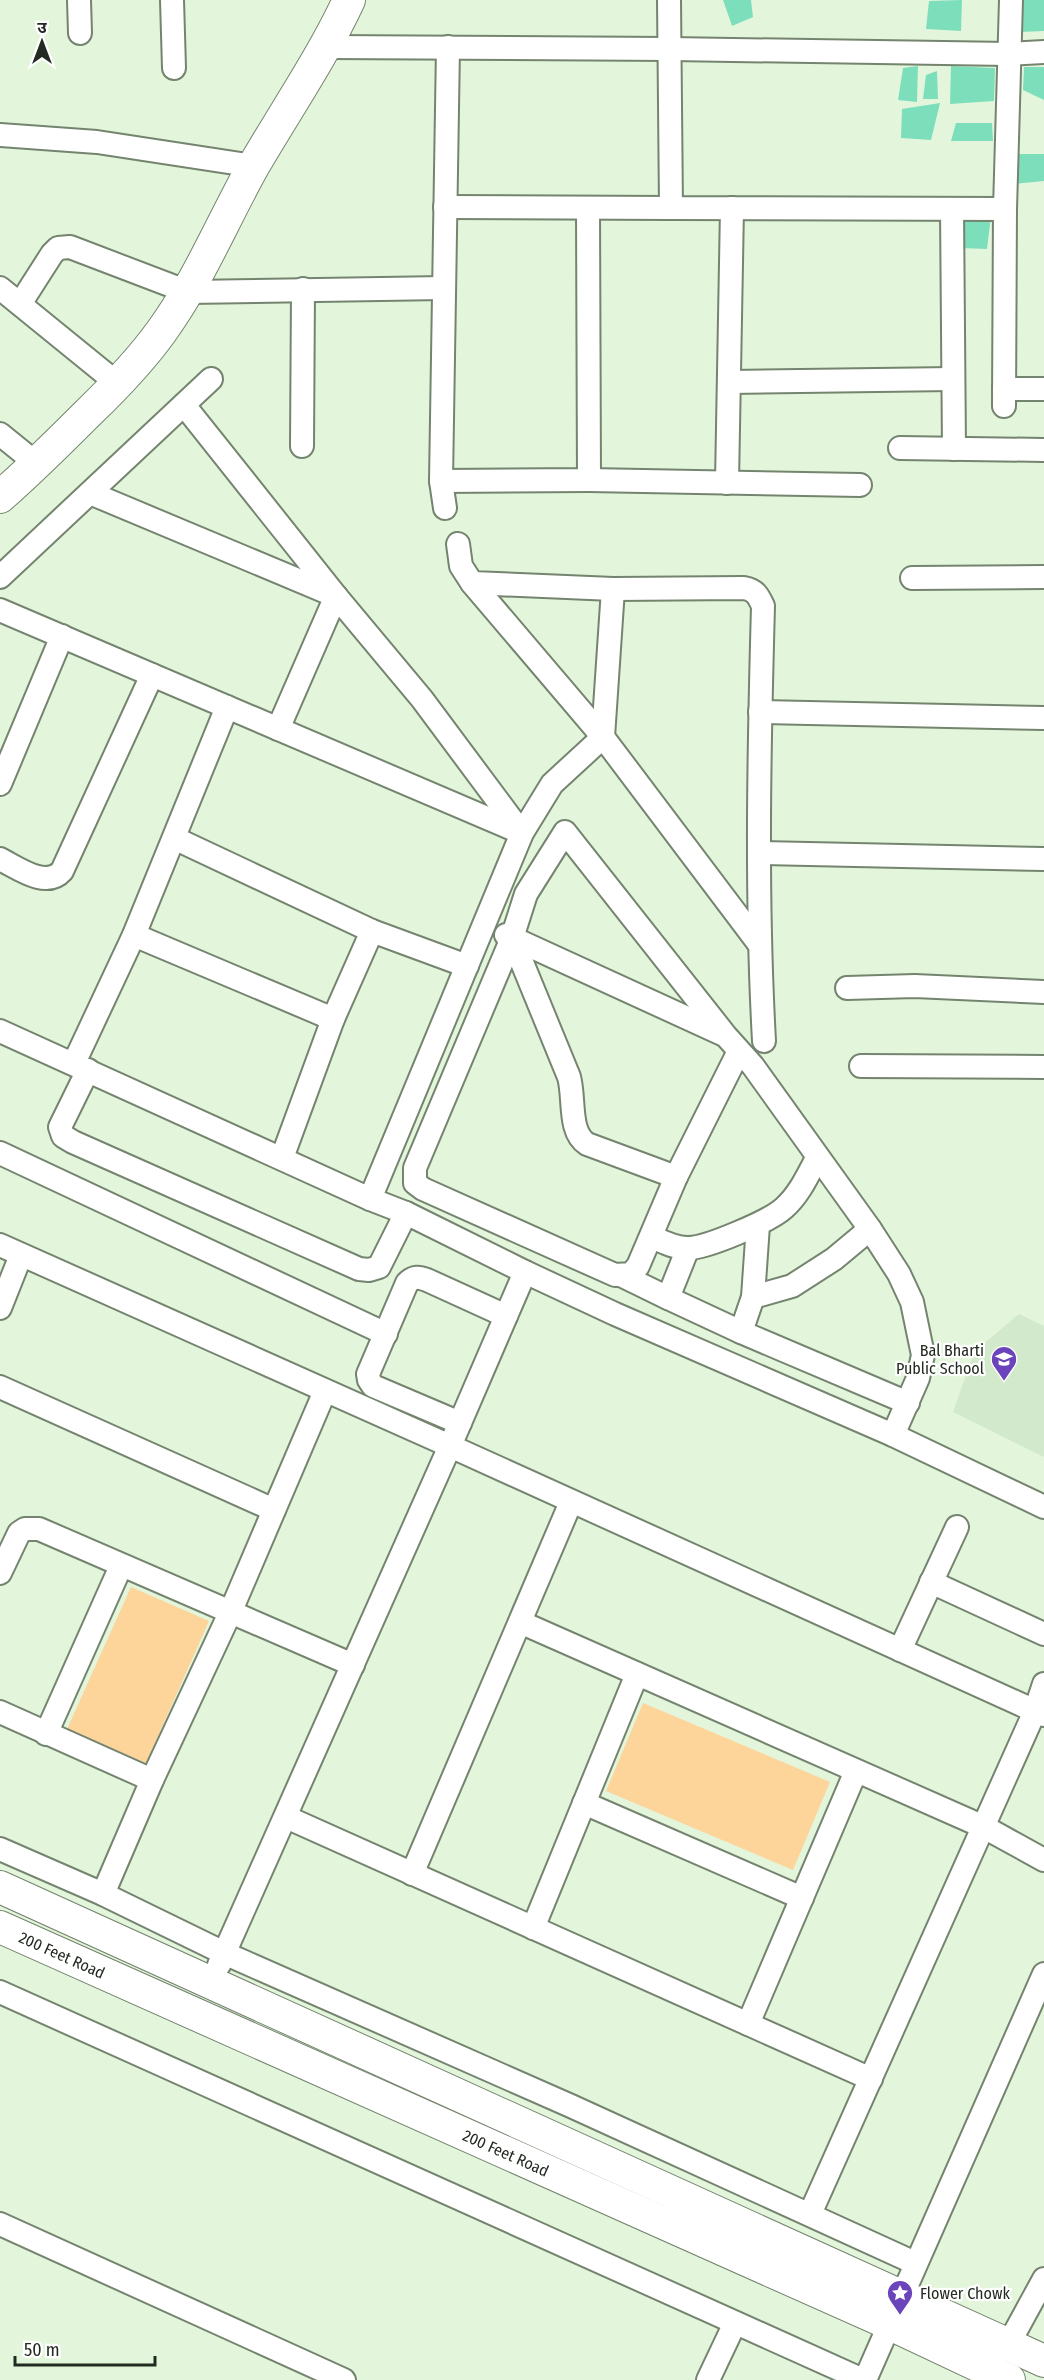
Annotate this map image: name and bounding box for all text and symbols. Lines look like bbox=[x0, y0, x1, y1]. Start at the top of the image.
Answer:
north arrow bbox=[12, 12, 72, 72]
text: उ bbox=[37, 18, 47, 37]
place label: Bal Bharti Public School bbox=[896, 1341, 984, 1378]
school or university icon: Bal Bharti Public School bbox=[989, 1344, 1019, 1382]
street label: 200 Feet Road bbox=[16, 1927, 108, 1982]
street label: 200 Feet Road bbox=[460, 2125, 552, 2180]
place icon: Flower Chowk bbox=[885, 2278, 915, 2316]
place label: Flower Chowk bbox=[920, 2284, 1010, 2303]
scale bar bbox=[15, 2329, 154, 2367]
text: 50 m bbox=[24, 2339, 60, 2361]

